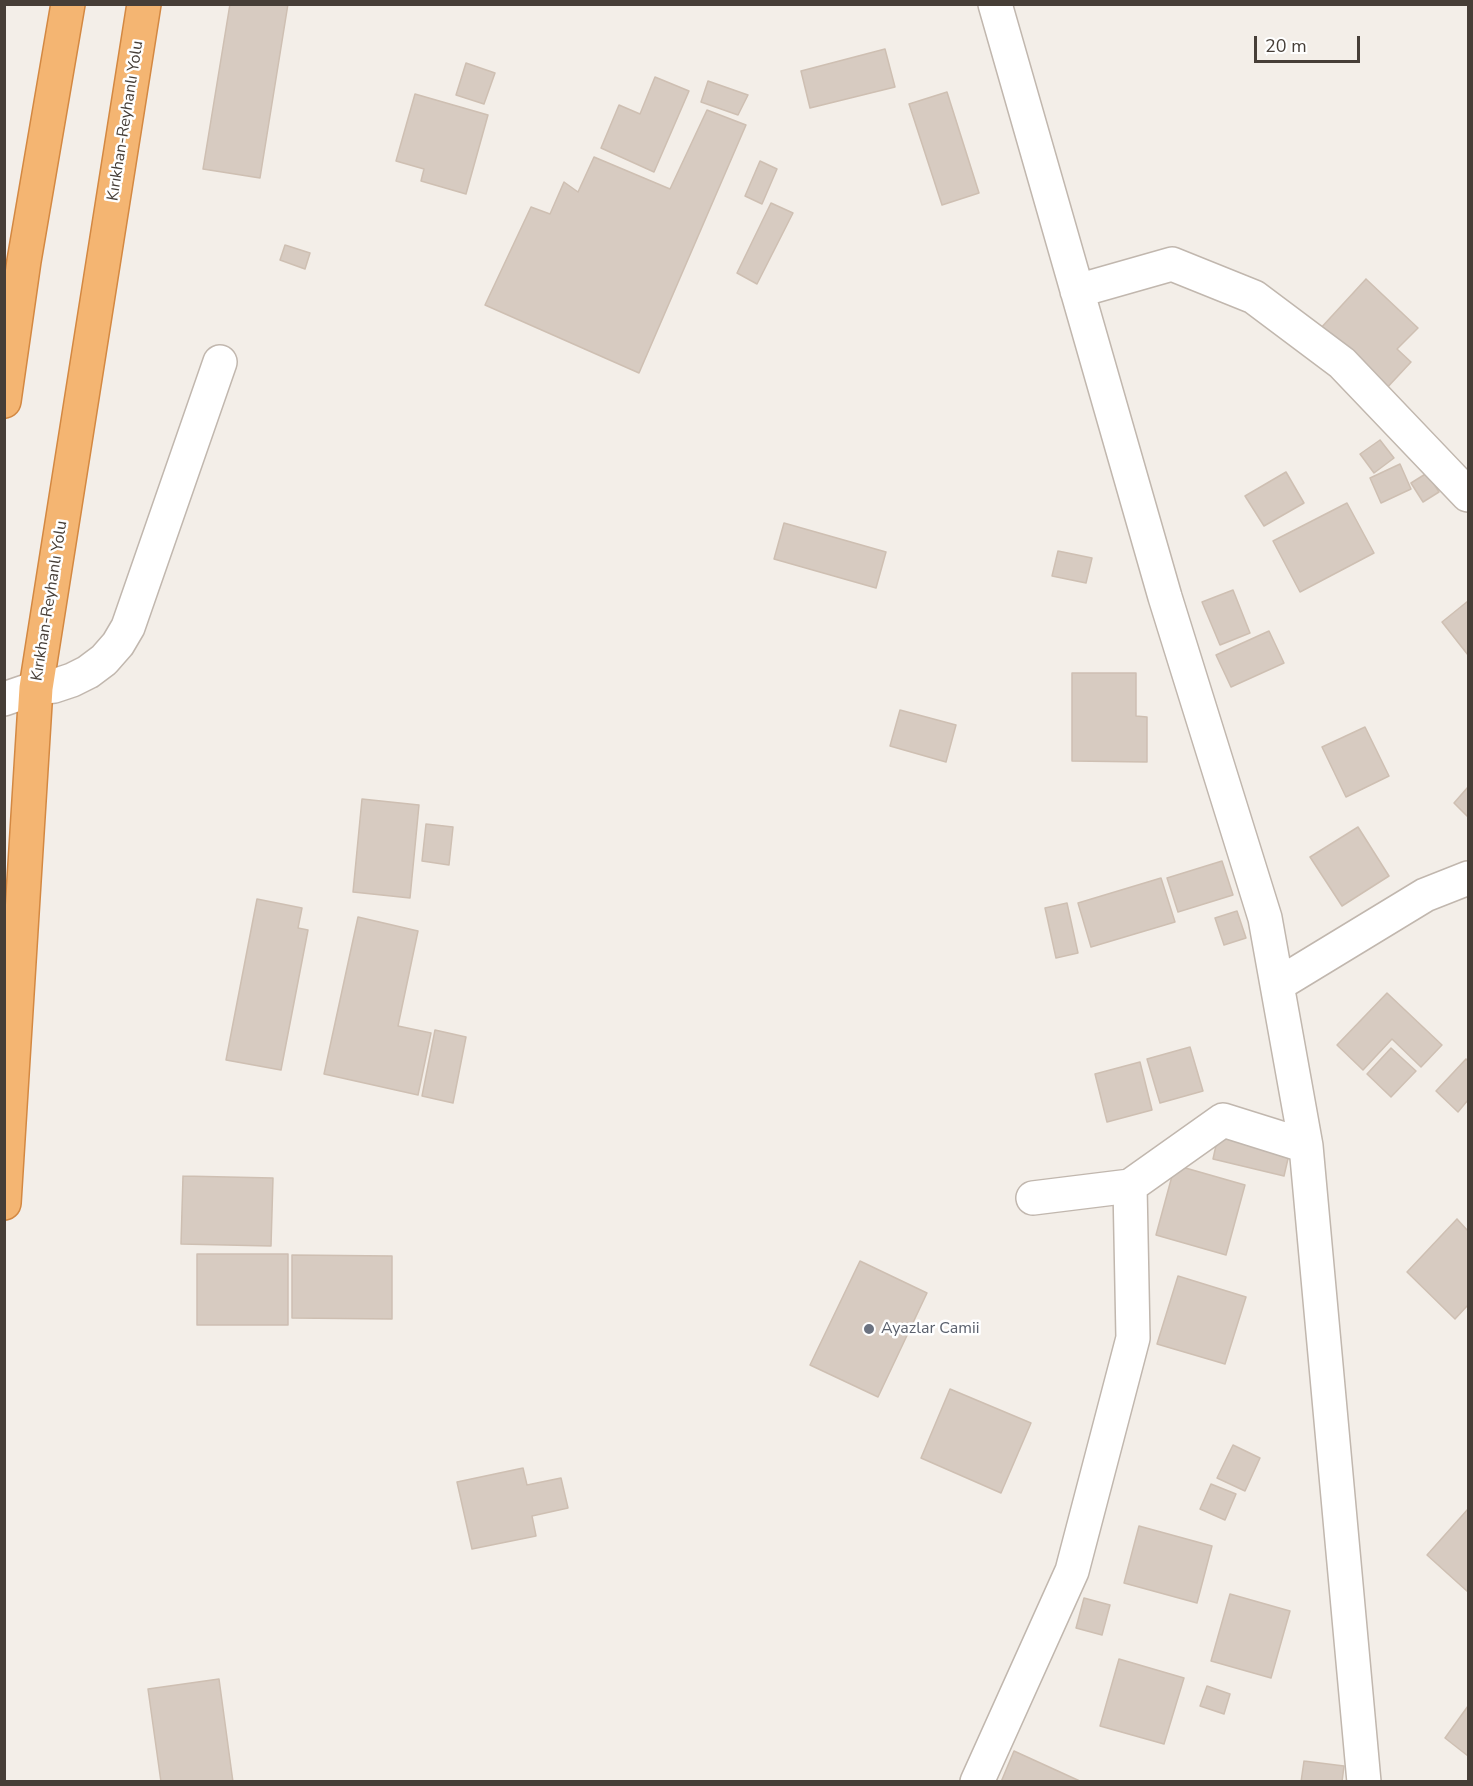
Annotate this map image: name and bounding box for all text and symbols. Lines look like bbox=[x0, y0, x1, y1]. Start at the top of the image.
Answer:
scale bar bbox=[1257, 24, 1364, 62]
text: 20 m bbox=[1265, 34, 1307, 58]
street label: Kırıkhan-Reyhanlı Yolu bbox=[104, 40, 148, 202]
street label: Kırıkhan-Reyhanlı Yolu bbox=[28, 520, 72, 682]
place label: Ayazlar Camii bbox=[881, 1319, 979, 1339]
marker: Ayazlar Camii bbox=[862, 1322, 876, 1336]

